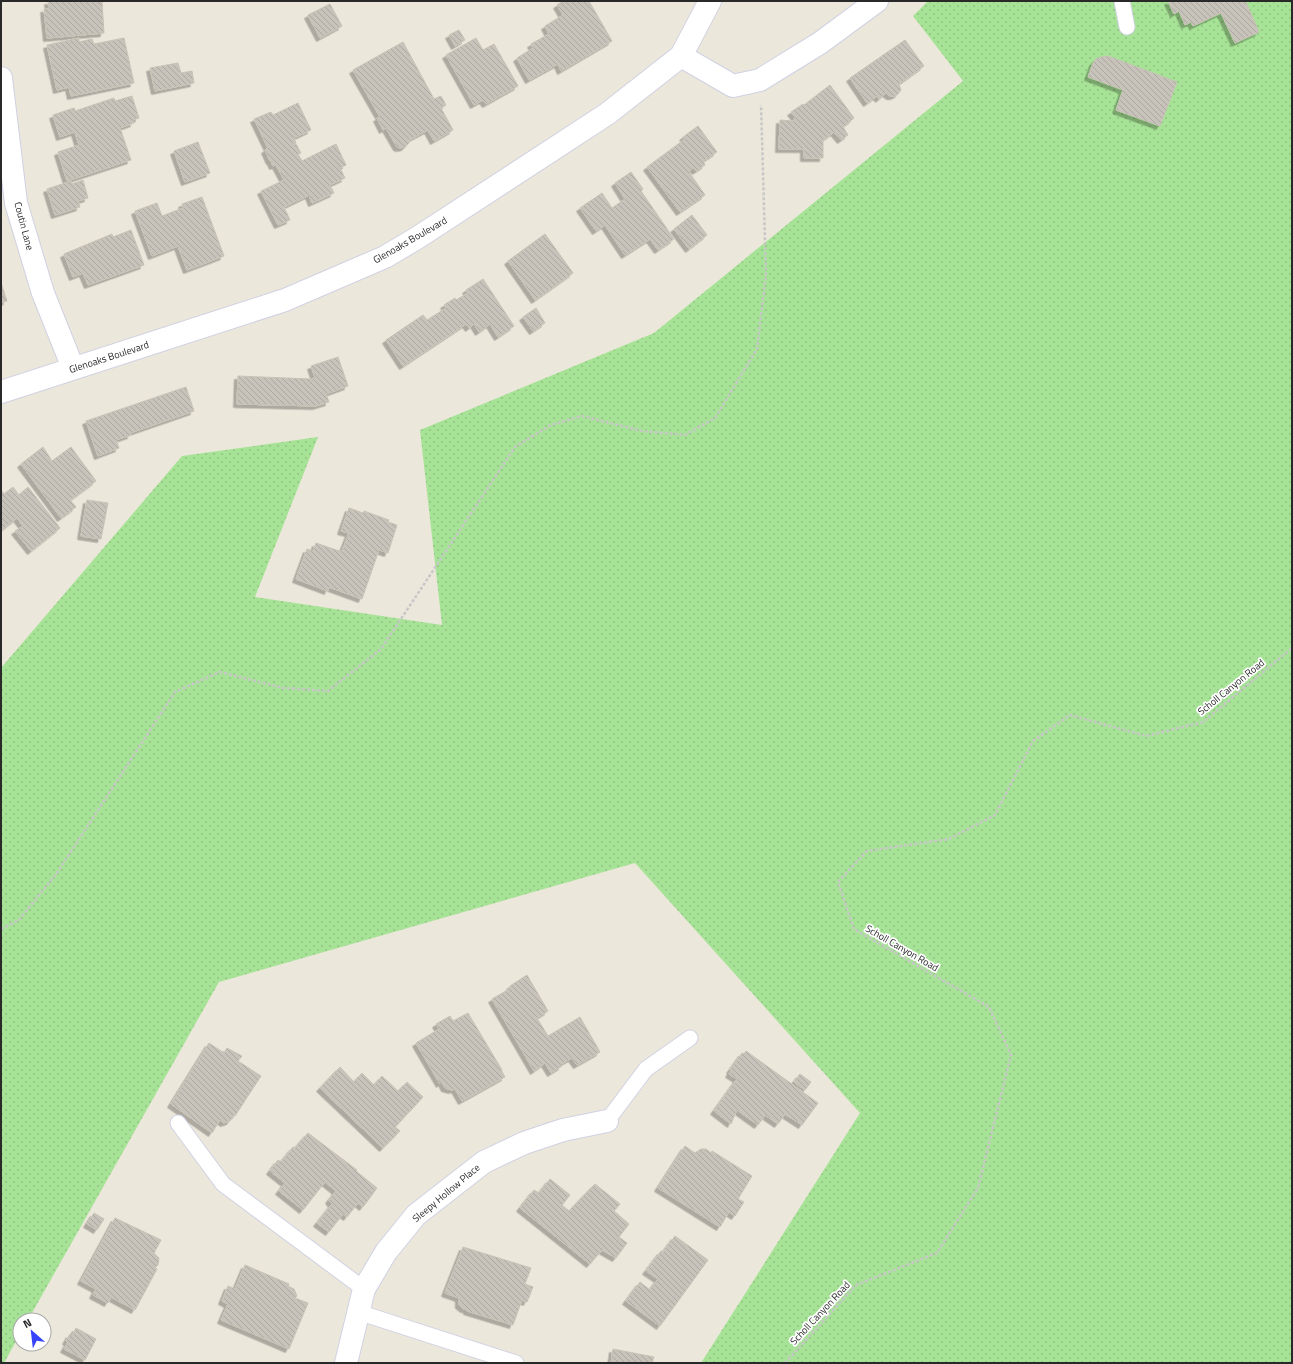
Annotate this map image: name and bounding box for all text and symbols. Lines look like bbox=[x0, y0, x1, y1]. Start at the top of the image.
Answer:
street label: Coutin Lane bbox=[10, 200, 38, 252]
street label: Glenoaks Boulevard bbox=[370, 213, 450, 267]
street label: Glenoaks Boulevard bbox=[67, 337, 151, 377]
street label: Scholl Canyon Road bbox=[1194, 655, 1268, 719]
street label: Scholl Canyon Road bbox=[863, 921, 941, 975]
street label: Sleepy Hollow Place bbox=[409, 1160, 483, 1226]
street label: Scholl Canyon Road bbox=[786, 1278, 854, 1348]
north arrow bbox=[12, 1312, 52, 1352]
text: N bbox=[20, 1314, 34, 1332]

